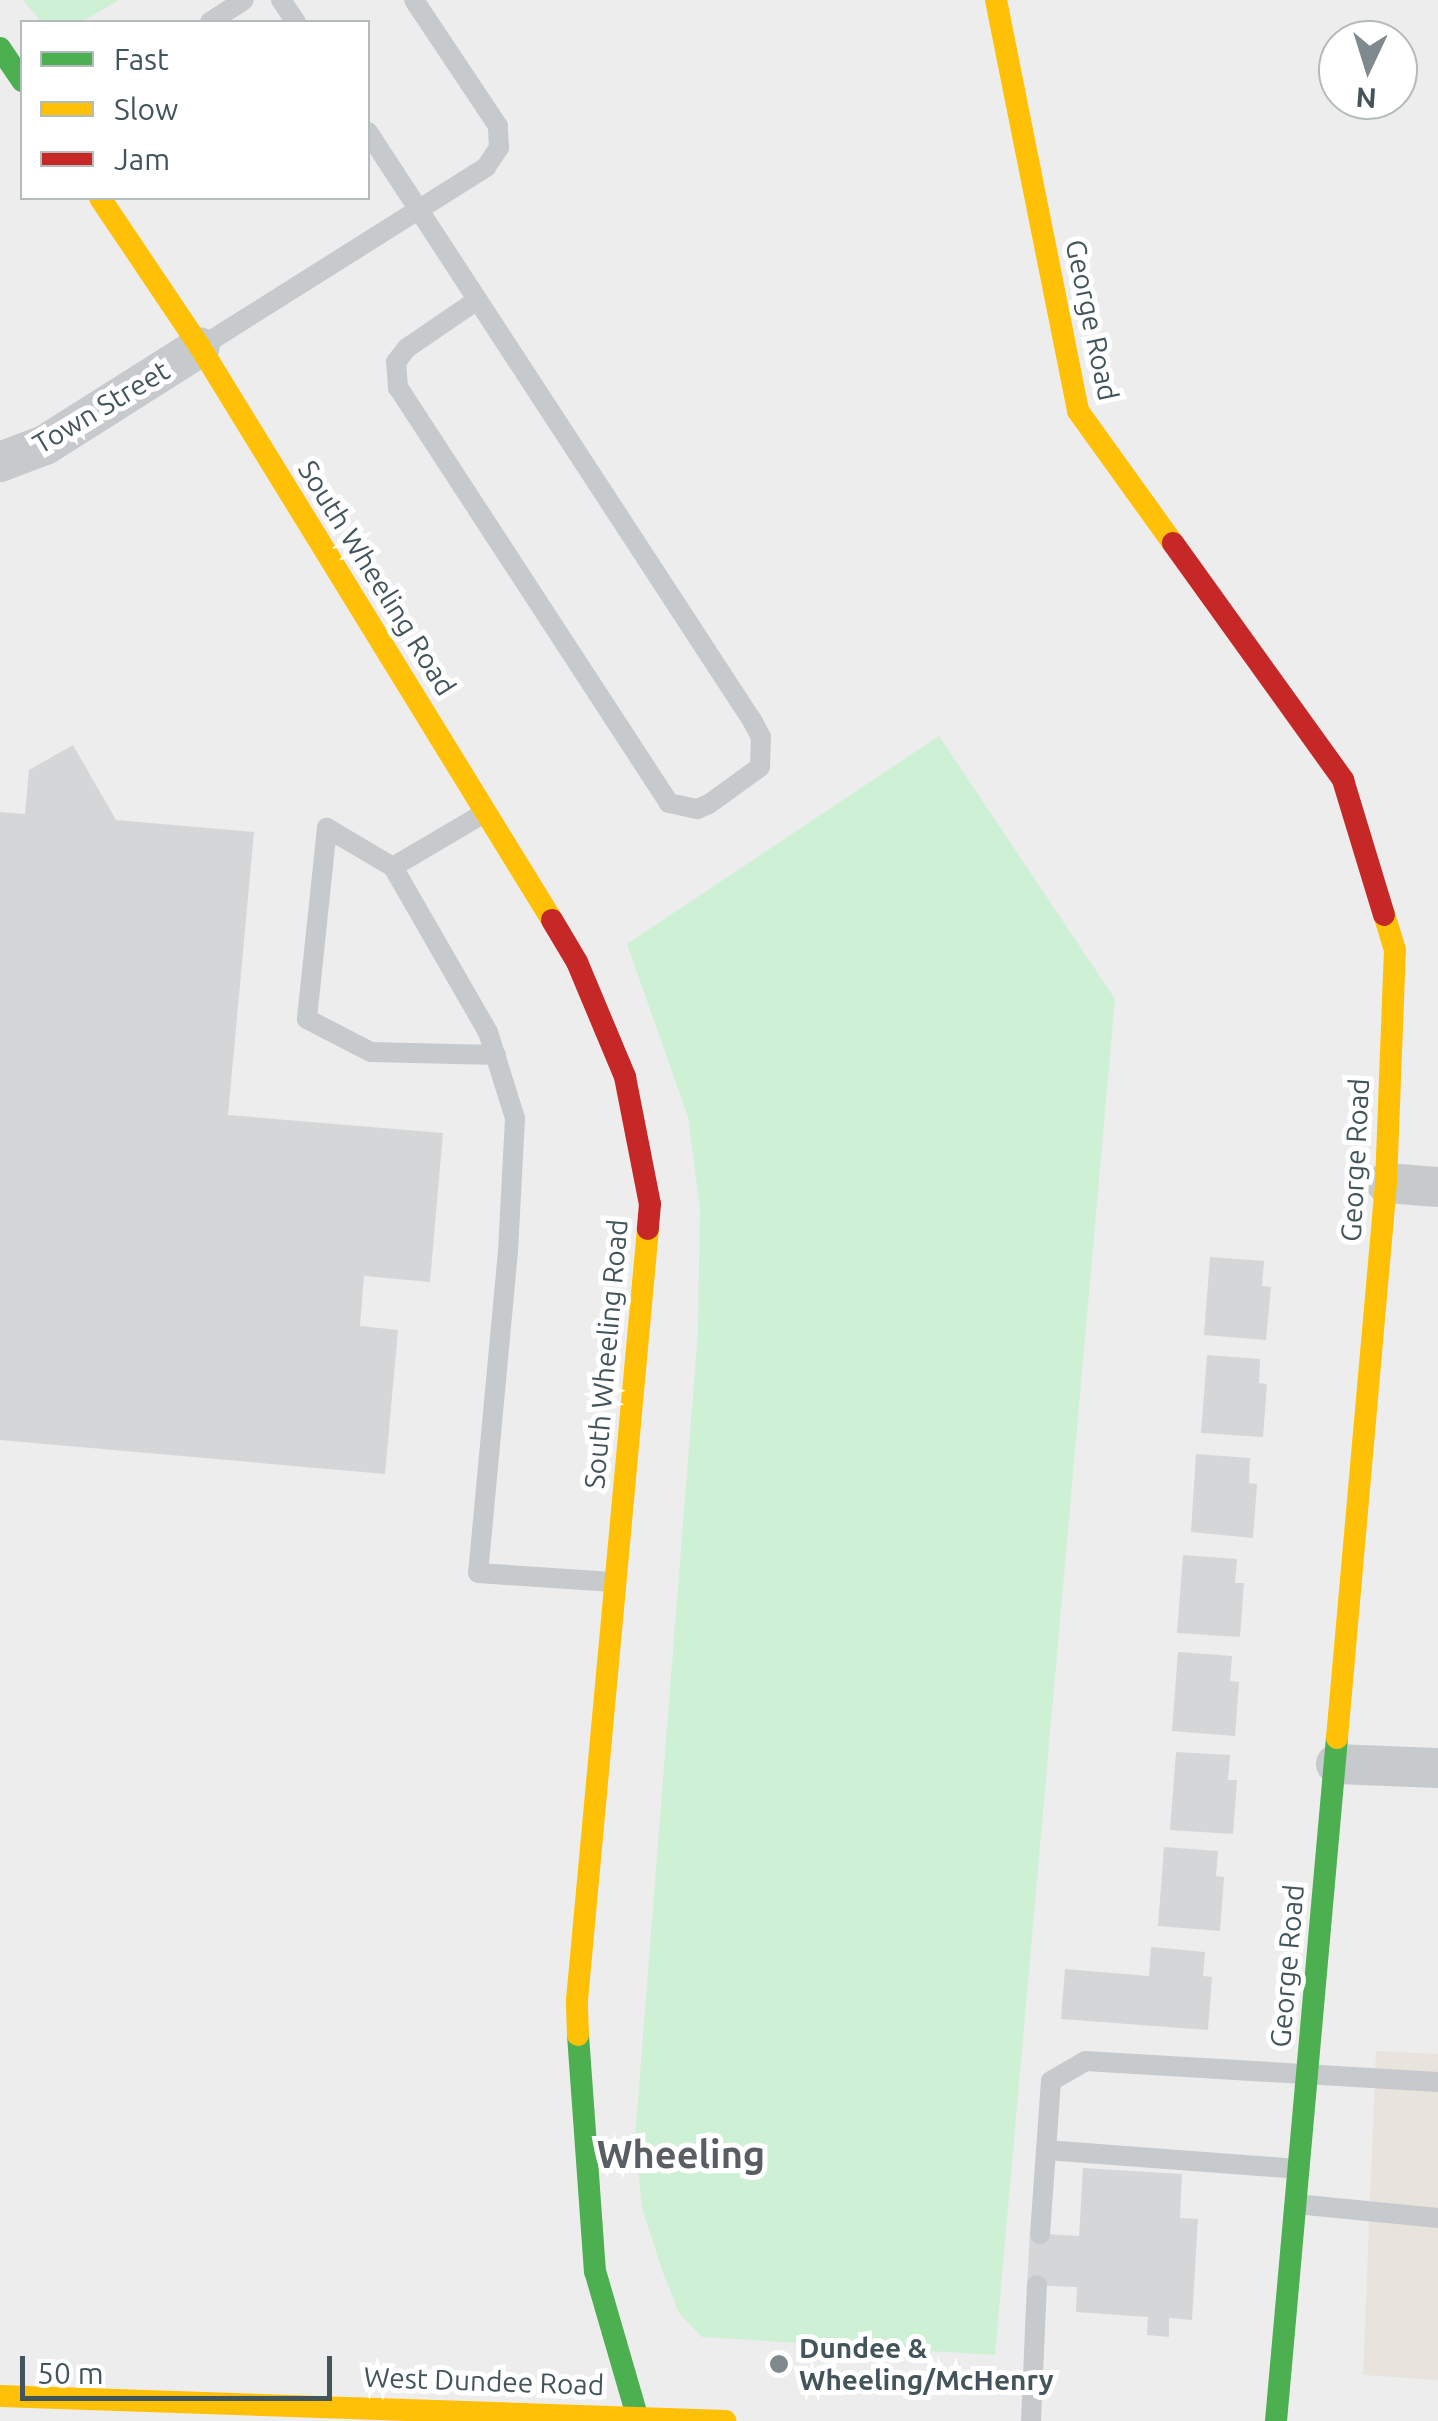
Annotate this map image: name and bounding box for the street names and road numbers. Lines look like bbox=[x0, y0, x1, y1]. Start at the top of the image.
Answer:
street label: George Road bbox=[1059, 237, 1125, 403]
street label: Town Street bbox=[27, 353, 175, 461]
street label: South Wheeling Road bbox=[291, 454, 463, 702]
street label: George Road bbox=[1334, 1077, 1376, 1243]
street label: South Wheeling Road bbox=[577, 1218, 635, 1490]
street label: George Road bbox=[1263, 1883, 1311, 2049]
street label: West Dundee Road bbox=[363, 2360, 605, 2402]

